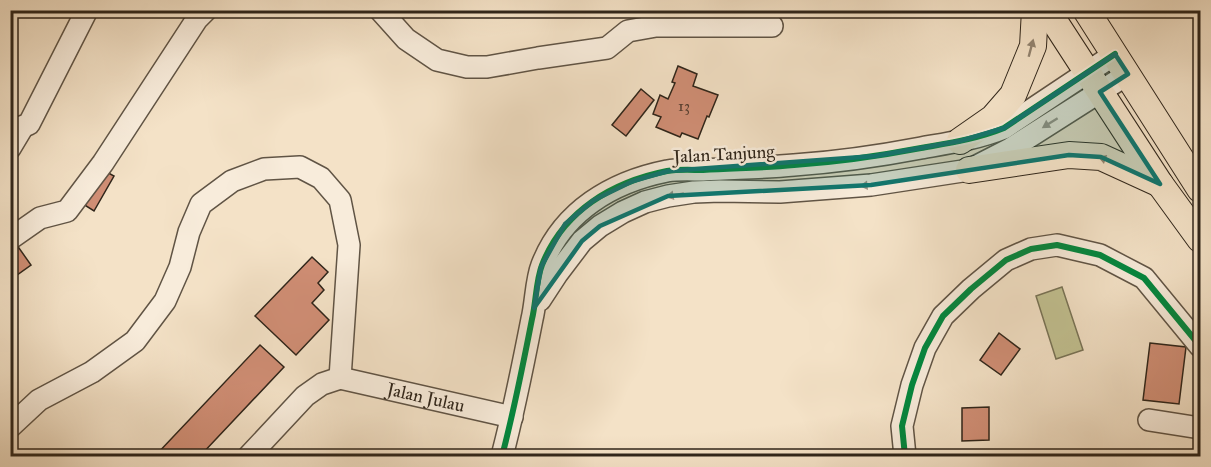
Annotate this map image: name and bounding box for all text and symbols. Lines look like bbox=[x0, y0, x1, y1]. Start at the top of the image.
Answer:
one-way arrow bbox=[1026, 39, 1036, 57]
house number: 13 bbox=[678, 97, 690, 115]
one-way arrow bbox=[1042, 117, 1058, 128]
street label: Jalan Tanjung bbox=[671, 140, 776, 169]
one-way arrow bbox=[1098, 155, 1116, 164]
one-way arrow bbox=[860, 180, 879, 190]
one-way arrow bbox=[665, 191, 684, 200]
street label: Jalan Julau bbox=[383, 378, 467, 417]

